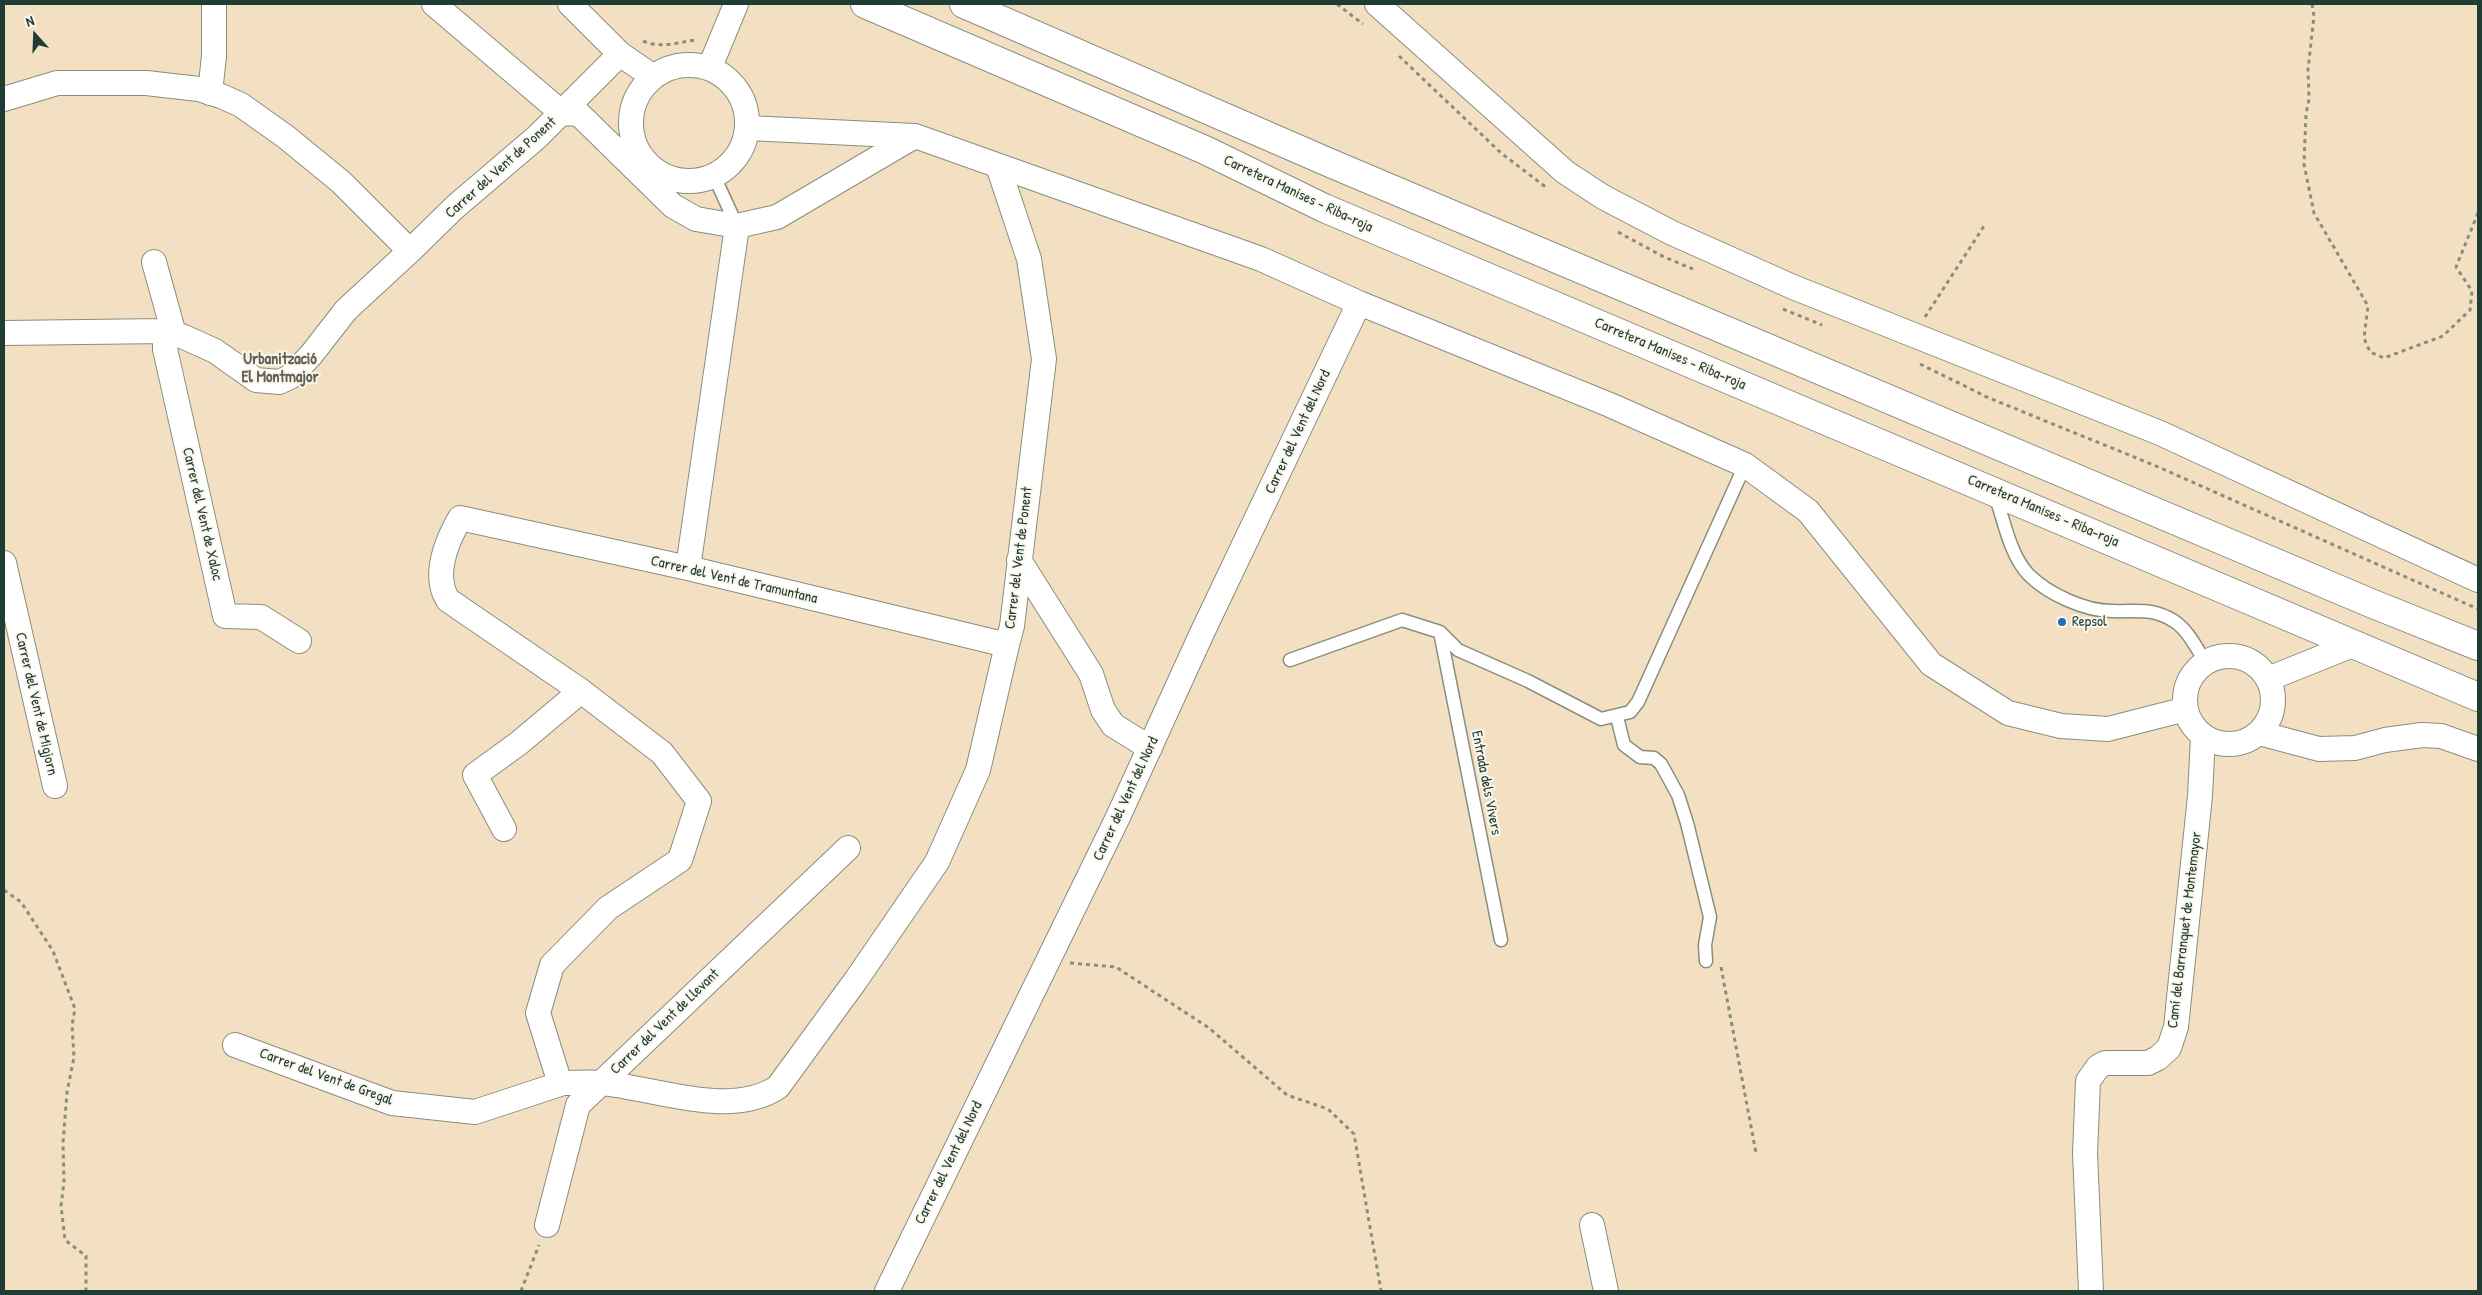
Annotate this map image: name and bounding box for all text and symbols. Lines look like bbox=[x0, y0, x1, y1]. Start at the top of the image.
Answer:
north arrow bbox=[10, 10, 60, 60]
text: N bbox=[23, 10, 36, 31]
street label: Carrer del Vent de Ponent bbox=[442, 113, 560, 223]
street label: Carretera Manises - Riba-roja bbox=[1220, 151, 1376, 237]
street label: Carretera Manises - Riba-roja bbox=[1592, 314, 1748, 394]
district label: Urbanització El Montmajor bbox=[241, 350, 319, 388]
street label: Carrer del Vent del Nord bbox=[1261, 367, 1335, 497]
street label: Carrer del Vent de Xaloc bbox=[178, 446, 226, 582]
street label: Carretera Manises - Riba-roja bbox=[1965, 471, 2121, 551]
street label: Carrer del Vent de Ponent bbox=[1001, 486, 1037, 630]
street label: Carrer del Vent de Tramuntana bbox=[649, 552, 819, 608]
place label: Repsol bbox=[2072, 613, 2107, 631]
marker: Repsol bbox=[2056, 616, 2068, 628]
street label: Carrer del Vent de Migjorn bbox=[11, 631, 61, 777]
street label: Entrada dels Vivers bbox=[1467, 729, 1505, 837]
street label: Carrer del Vent del Nord bbox=[1089, 734, 1163, 864]
street label: Camí del Barranquet de Montemayor bbox=[2164, 831, 2206, 1029]
street label: Carrer del Vent de Llevant bbox=[607, 965, 723, 1079]
street label: Carrer del Vent de Gregal bbox=[257, 1044, 395, 1110]
street label: Carrer del Vent del Nord bbox=[911, 1098, 987, 1228]

